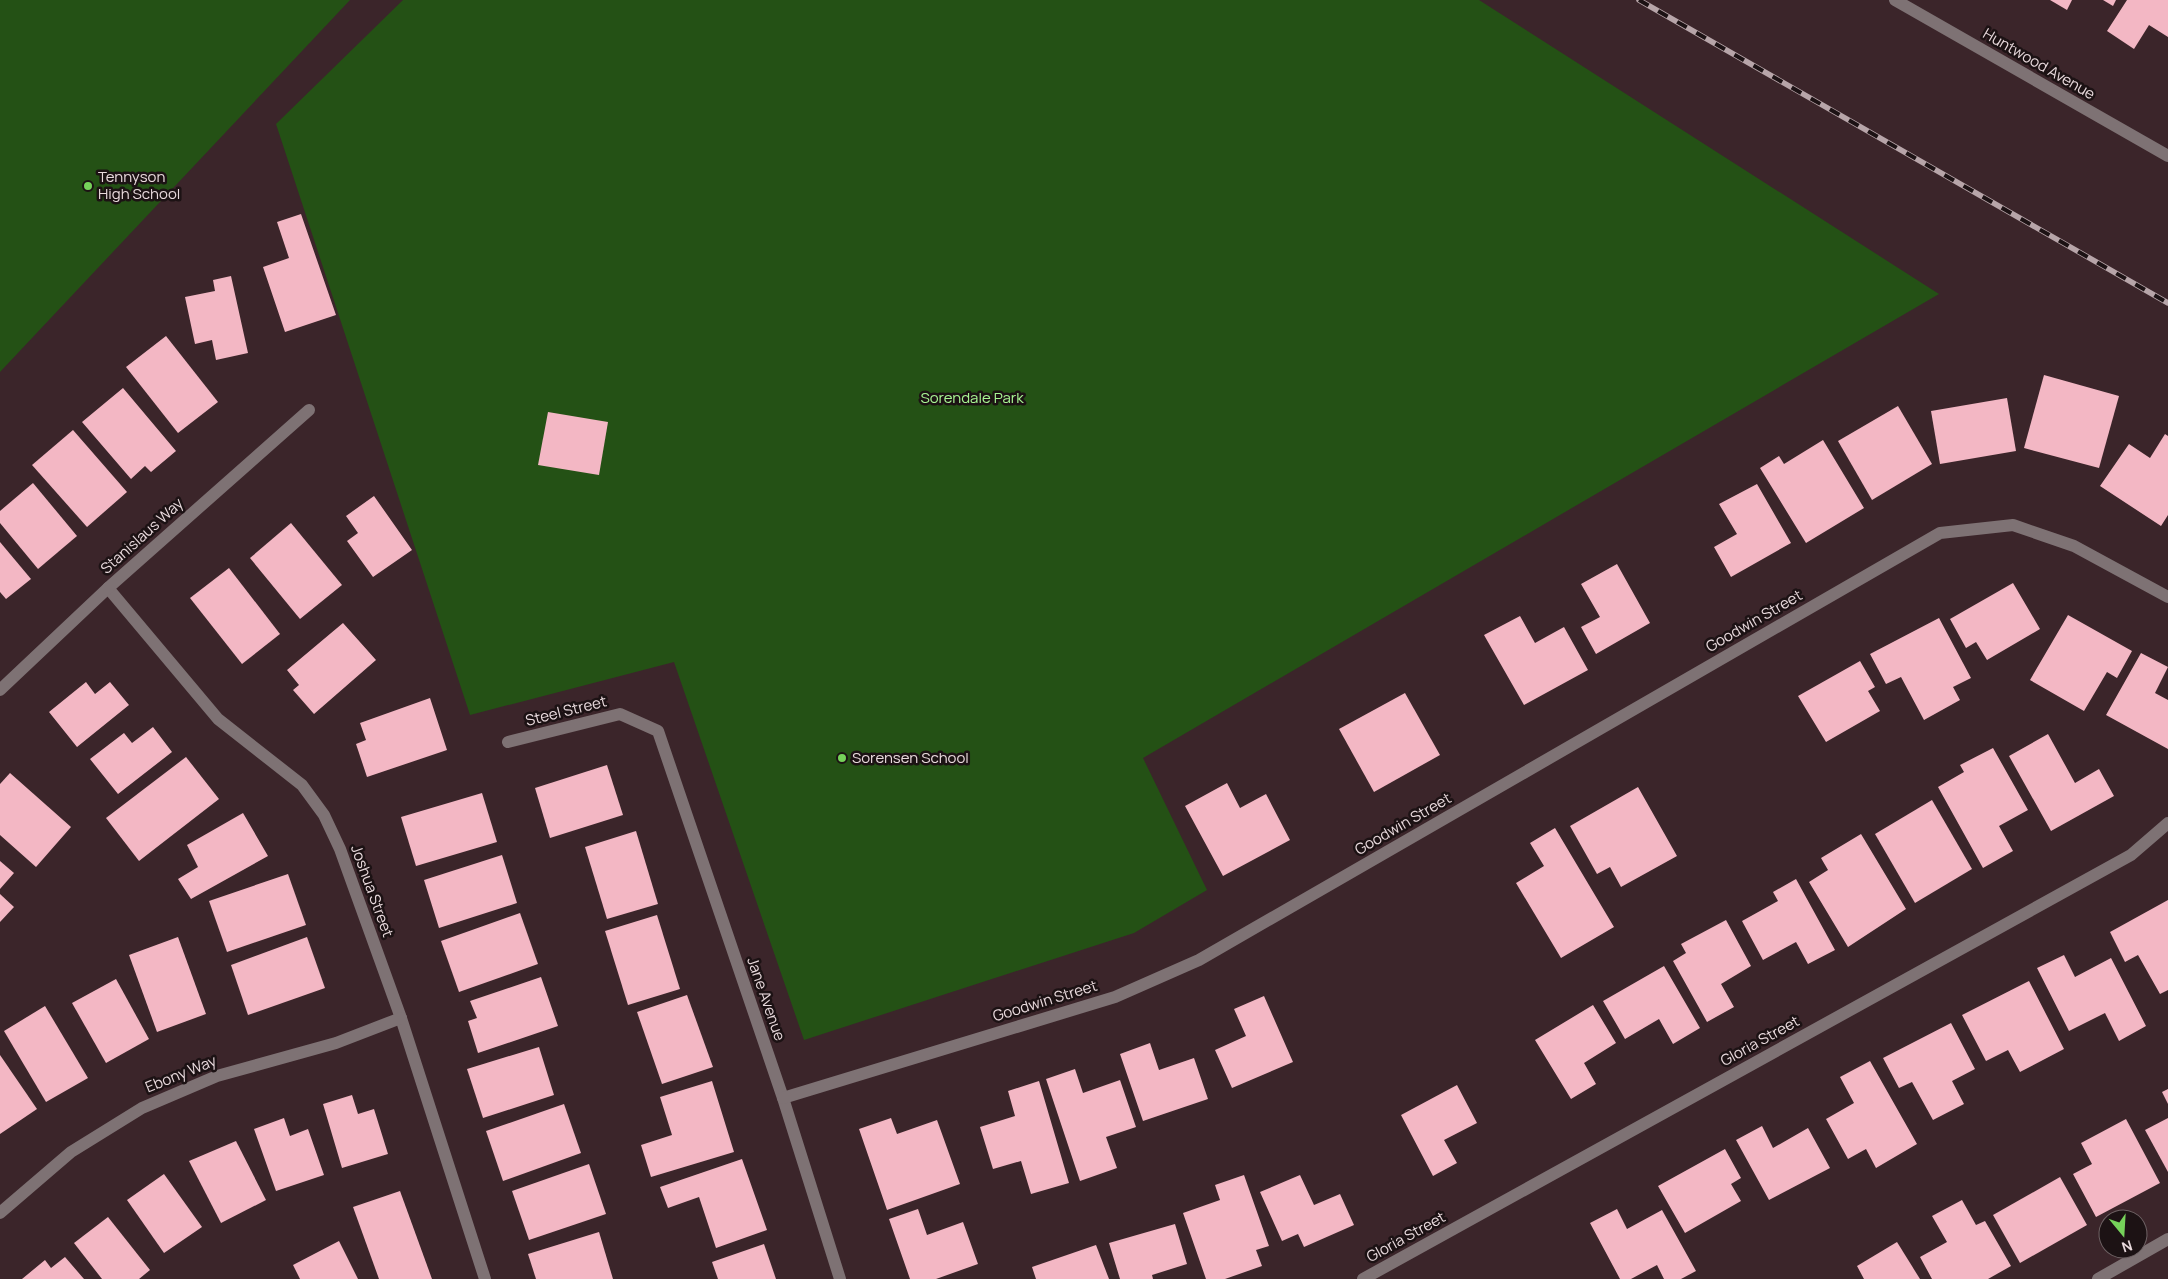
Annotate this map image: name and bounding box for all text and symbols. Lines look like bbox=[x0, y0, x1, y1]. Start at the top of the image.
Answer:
street label: Huntwood Avenue bbox=[1979, 23, 2099, 104]
place label: Tennyson High School bbox=[98, 166, 180, 204]
marker: Tennyson High School bbox=[82, 180, 94, 192]
park label: Sorendale Park bbox=[920, 387, 1024, 408]
street label: Stanislaus Way bbox=[96, 493, 188, 578]
street label: Goodwin Street bbox=[1702, 584, 1806, 657]
street label: Steel Street bbox=[523, 690, 609, 731]
place label: Sorensen School bbox=[852, 747, 969, 768]
marker: Sorensen School bbox=[836, 752, 848, 764]
street label: Goodwin Street bbox=[1351, 787, 1455, 860]
street label: Joshua Street bbox=[346, 842, 399, 940]
street label: Jane Avenue bbox=[742, 954, 791, 1044]
street label: Goodwin Street bbox=[990, 975, 1100, 1026]
street label: Gloria Street bbox=[1717, 1010, 1803, 1071]
street label: Ebony Way bbox=[142, 1050, 220, 1097]
street label: Gloria Street bbox=[1363, 1206, 1449, 1267]
north arrow bbox=[2098, 1209, 2148, 1259]
text: N bbox=[2119, 1236, 2135, 1257]

